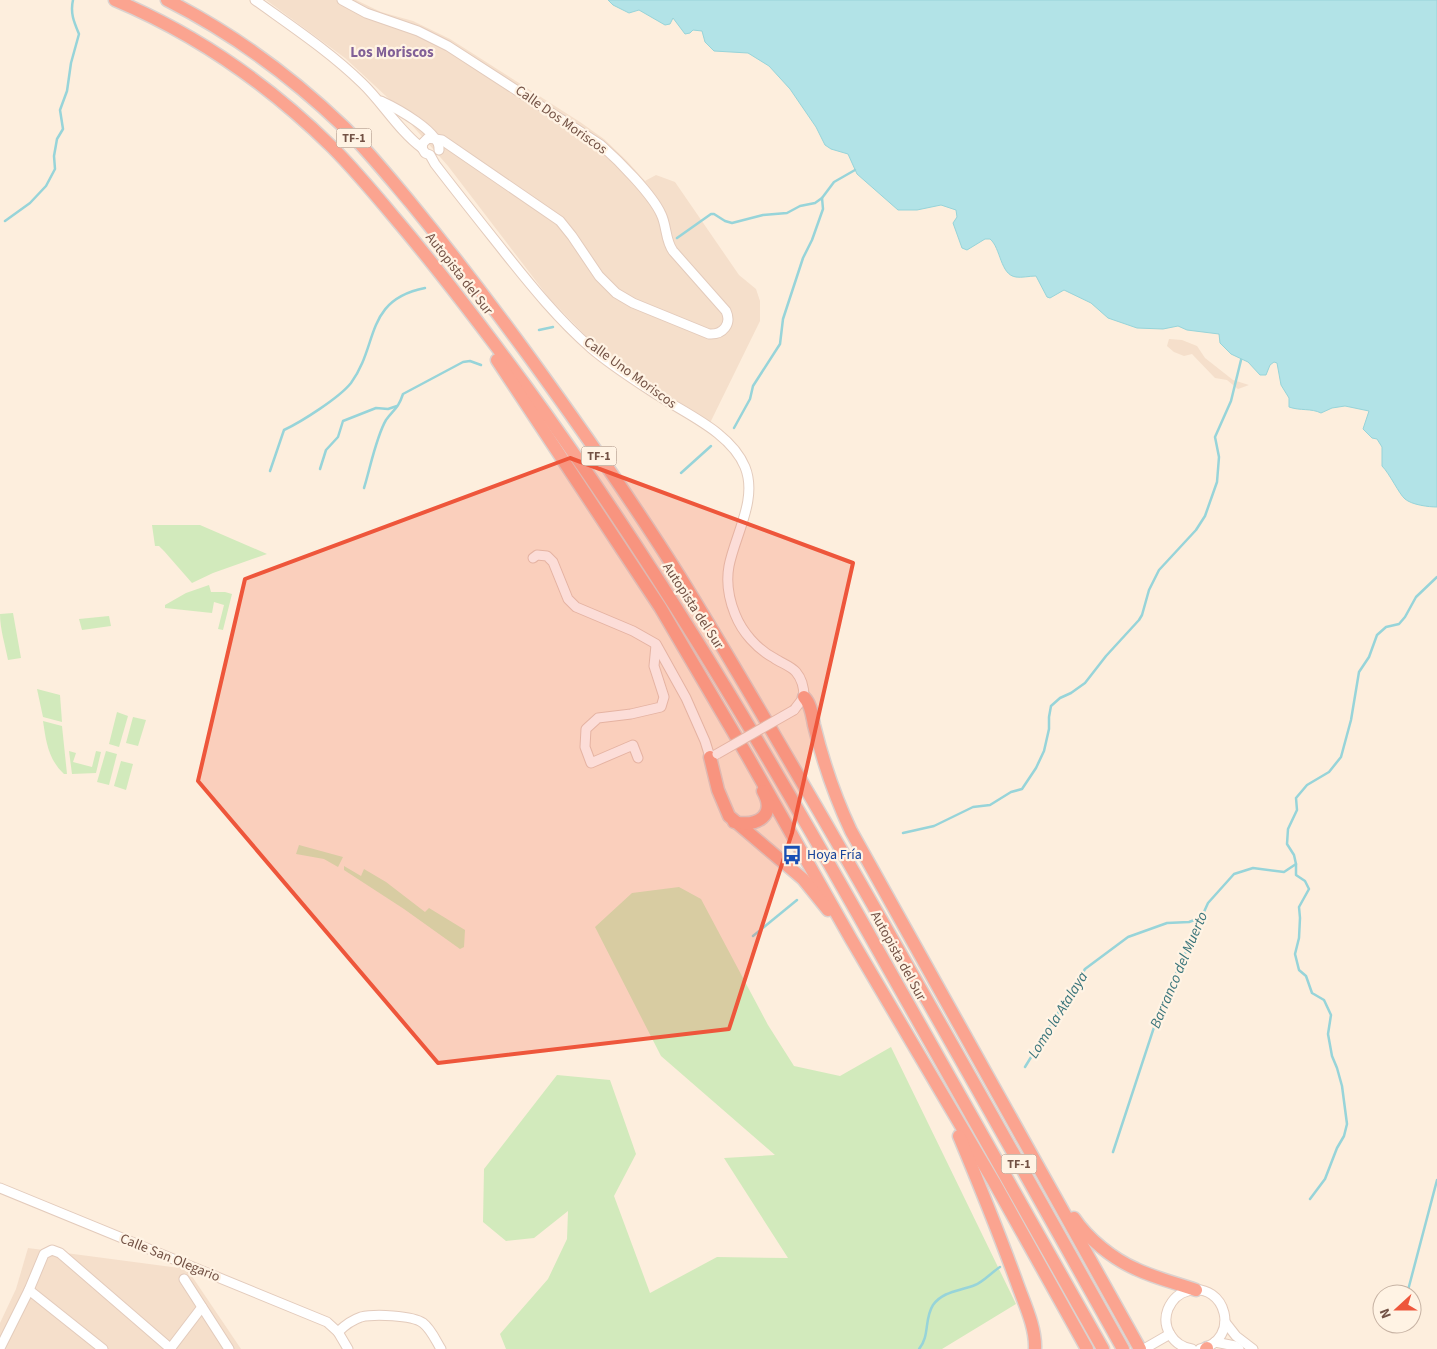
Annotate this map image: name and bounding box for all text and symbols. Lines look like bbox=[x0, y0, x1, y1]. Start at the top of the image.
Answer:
district label: Los Moriscos bbox=[350, 42, 434, 63]
street label: Calle Dos Moriscos bbox=[511, 81, 611, 159]
road number: TF-1 bbox=[336, 128, 372, 148]
street label: Autopista del Sur bbox=[421, 229, 498, 319]
street label: Calle Uno Moriscos bbox=[579, 332, 681, 414]
road number: TF-1 bbox=[582, 446, 616, 466]
street label: Autopista del Sur bbox=[658, 559, 729, 653]
bus stop icon: Hoya Fría bbox=[781, 844, 803, 866]
place label: Hoya Fría bbox=[807, 845, 862, 865]
street label: Autopista del Sur bbox=[865, 908, 931, 1004]
water label: Barranco del Muerto bbox=[1145, 908, 1213, 1032]
water label: Lomo la Atalaya bbox=[1023, 968, 1093, 1062]
road number: TF-1 bbox=[1002, 1154, 1036, 1174]
street label: Calle San Olegario bbox=[117, 1229, 223, 1287]
north arrow bbox=[1372, 1284, 1422, 1334]
text: N bbox=[1375, 1305, 1397, 1321]

